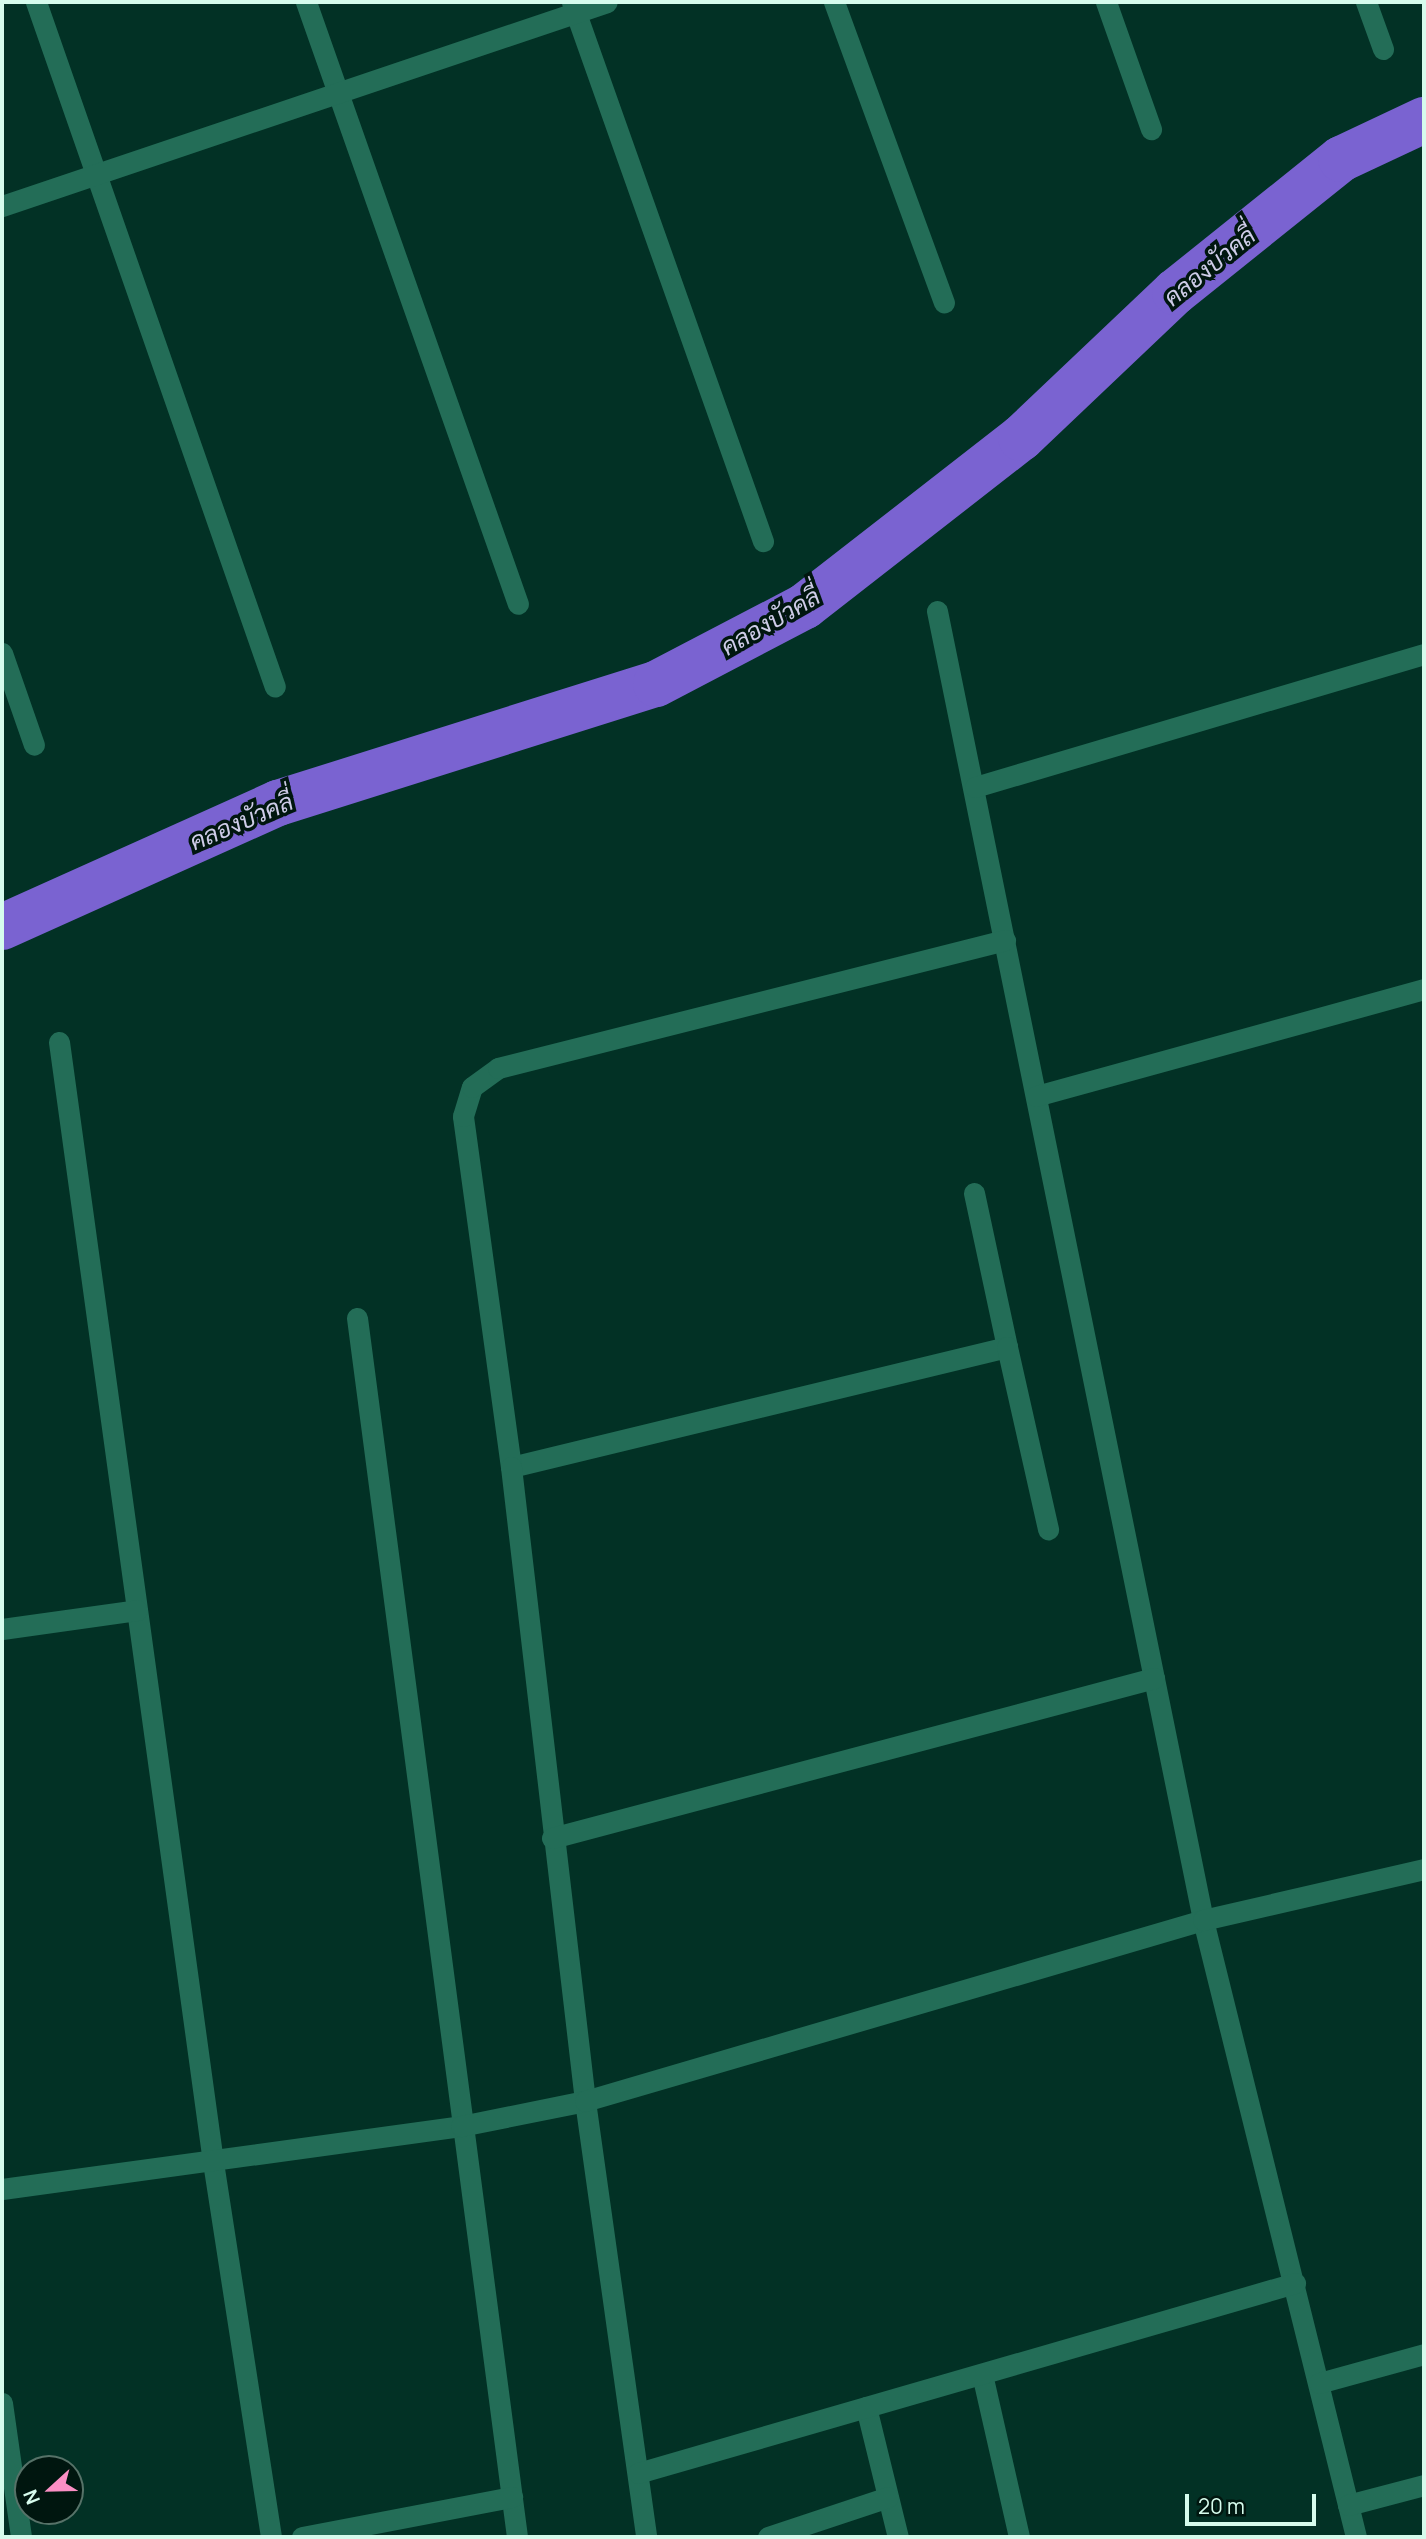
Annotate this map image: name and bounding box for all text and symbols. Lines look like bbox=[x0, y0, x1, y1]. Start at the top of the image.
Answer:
water label: คลองบัวคลี่ bbox=[1157, 220, 1261, 312]
water label: คลองบัวคลี่ bbox=[715, 581, 825, 661]
water label: คลองบัวคลี่ bbox=[185, 786, 297, 856]
north arrow bbox=[14, 2455, 84, 2525]
scale bar bbox=[1188, 2480, 1319, 2524]
text: N bbox=[17, 2486, 46, 2508]
text: 20 m bbox=[1198, 2492, 1245, 2520]

